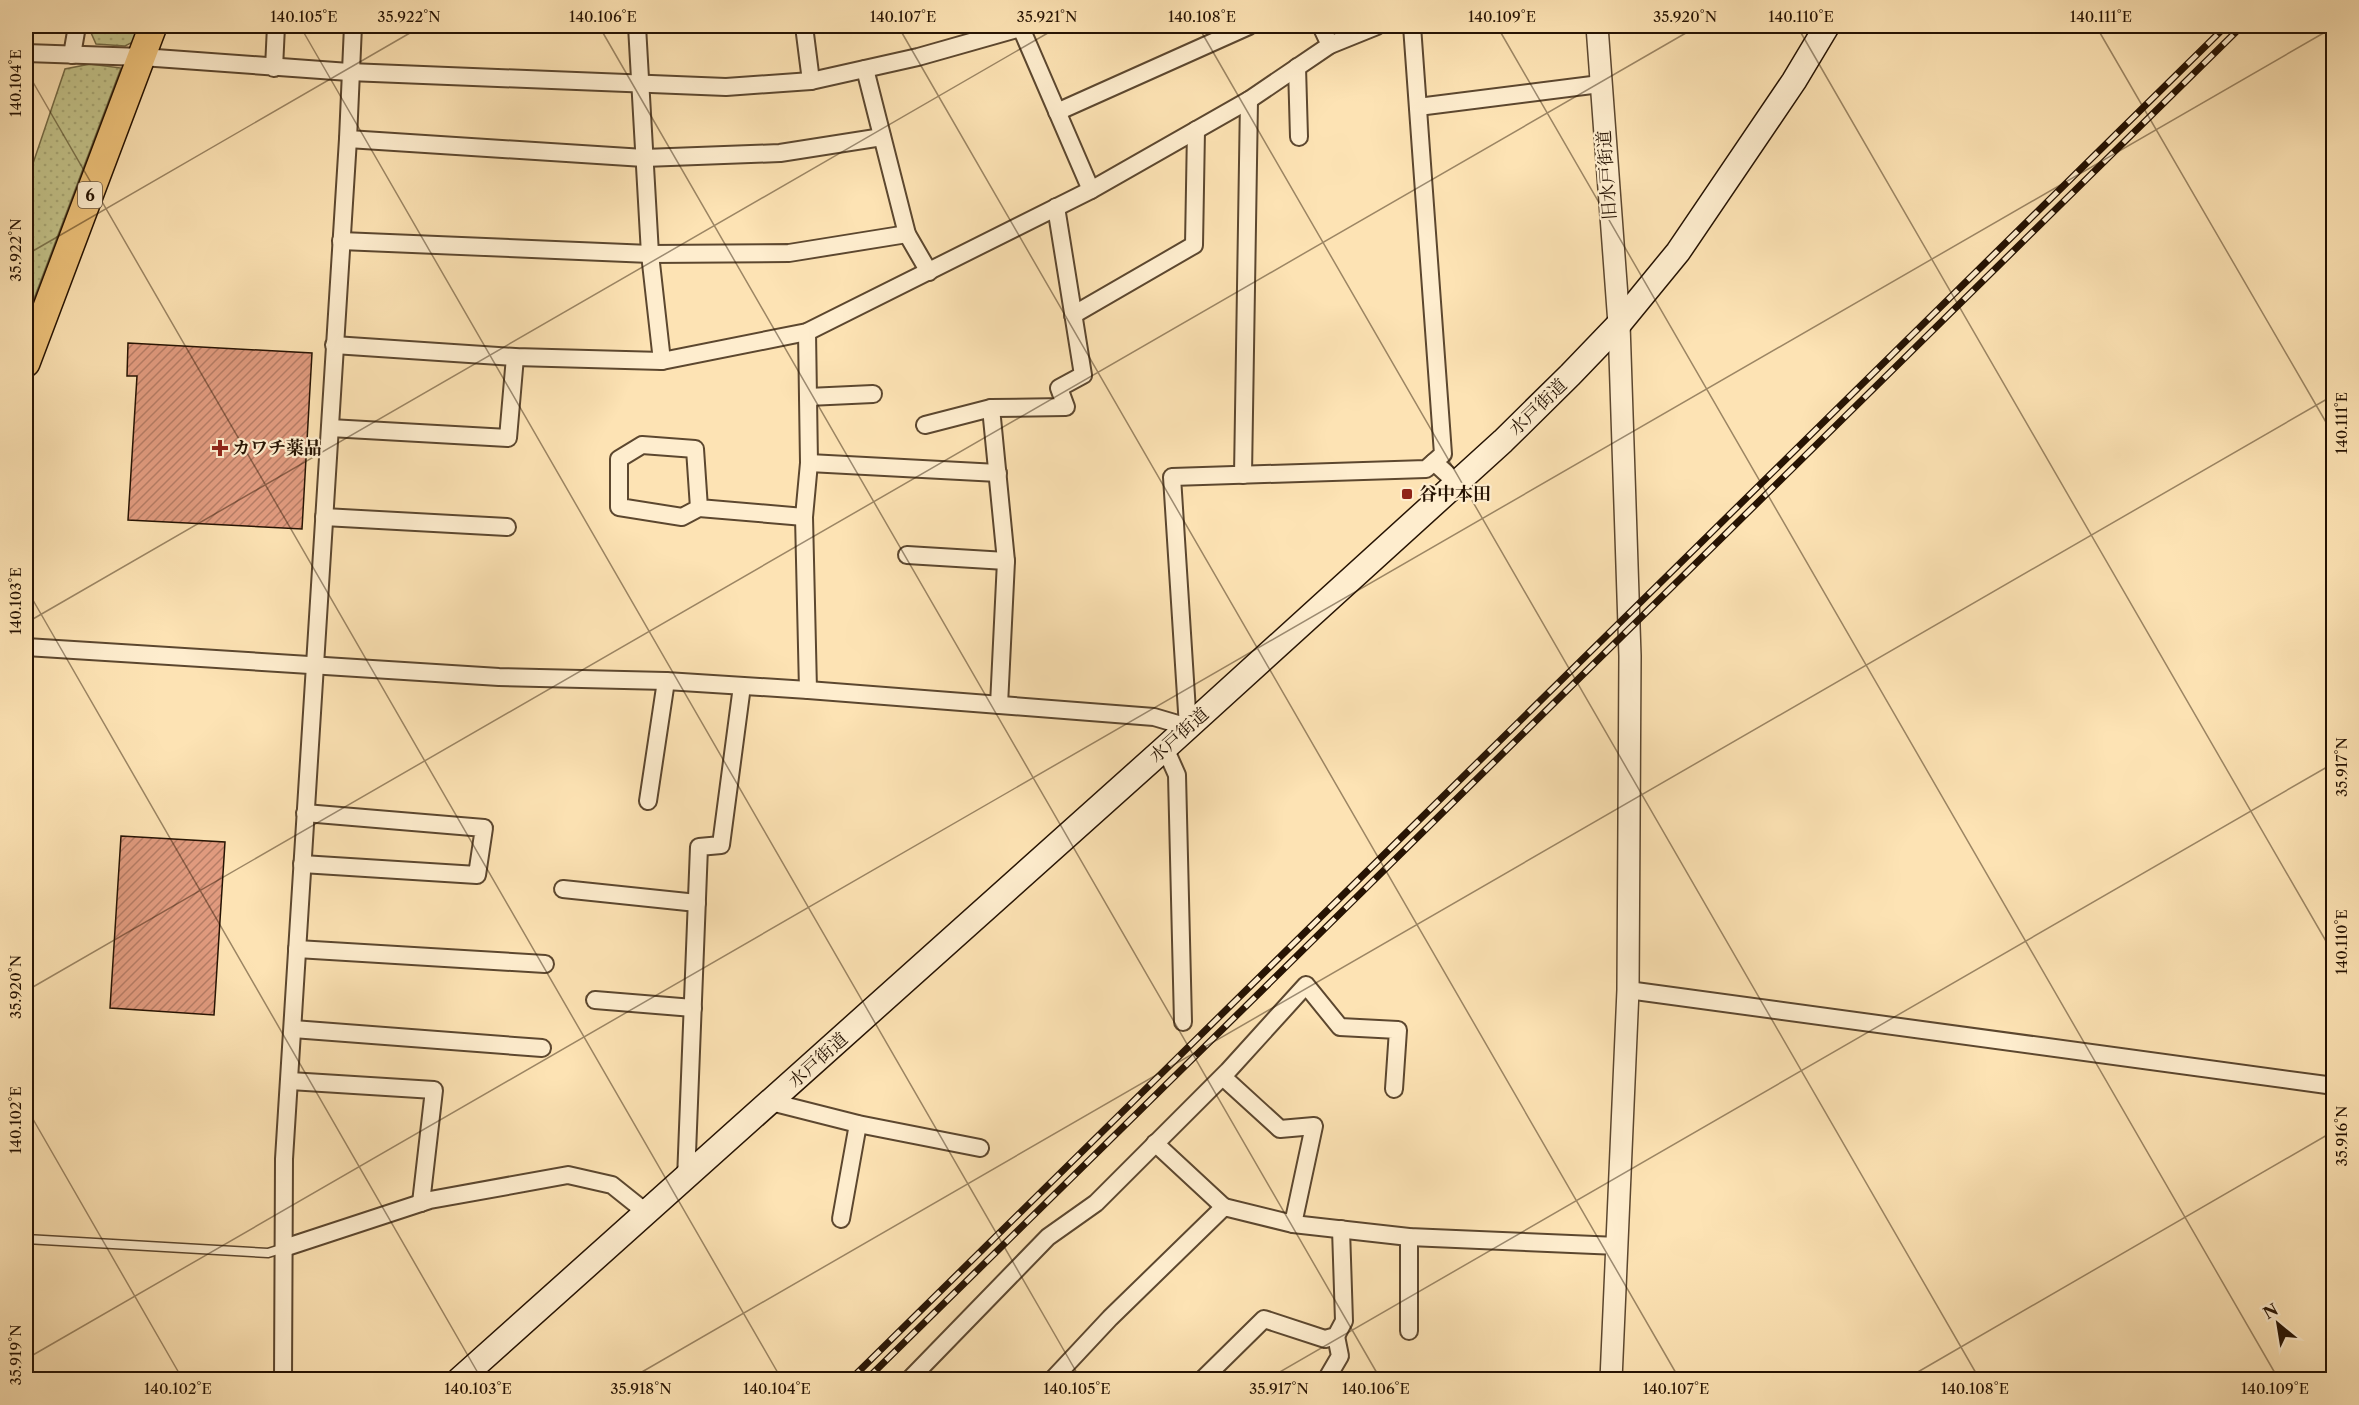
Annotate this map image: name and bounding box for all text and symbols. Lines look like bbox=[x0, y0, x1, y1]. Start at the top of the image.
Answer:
text: 140.105°E bbox=[270, 7, 338, 26]
text: 35.922°N bbox=[377, 7, 441, 26]
text: 140.106°E bbox=[569, 7, 637, 26]
text: 140.107°E bbox=[870, 7, 936, 26]
text: 35.921°N bbox=[1017, 7, 1077, 26]
text: 140.108°E bbox=[1168, 7, 1236, 26]
text: 140.109°E bbox=[1468, 7, 1536, 26]
text: 35.920°N bbox=[1653, 7, 1717, 26]
text: 140.110°E bbox=[1768, 7, 1834, 26]
text: 140.111°E bbox=[2070, 7, 2132, 26]
text: 140.104°E bbox=[6, 49, 25, 117]
street label: 旧水戸街道 bbox=[1593, 129, 1621, 221]
road number: 6 bbox=[78, 182, 102, 208]
text: 35.922°N bbox=[6, 218, 25, 282]
street label: 水戸街道 bbox=[1504, 374, 1572, 440]
text: 140.111°E bbox=[2332, 392, 2351, 454]
place label: カワチ薬品 bbox=[232, 437, 322, 459]
marker: カワチ薬品 bbox=[213, 441, 227, 455]
place label: 谷中本田 bbox=[1419, 483, 1491, 505]
marker: 谷中本田 bbox=[1400, 487, 1414, 501]
text: 140.103°E bbox=[6, 567, 25, 635]
street label: 水戸街道 bbox=[1145, 703, 1213, 767]
text: 35.917°N bbox=[2332, 737, 2351, 797]
text: 140.110°E bbox=[2332, 909, 2351, 975]
text: 35.920°N bbox=[6, 955, 25, 1019]
street label: 水戸街道 bbox=[784, 1028, 852, 1092]
text: 140.102°E bbox=[6, 1086, 25, 1154]
text: 35.916°N bbox=[2332, 1106, 2351, 1166]
north arrow bbox=[2248, 1294, 2308, 1354]
text: N bbox=[2259, 1299, 2282, 1323]
text: 35.919°N bbox=[6, 1324, 25, 1386]
text: 140.102°E bbox=[144, 1379, 212, 1398]
text: 140.103°E bbox=[444, 1379, 512, 1398]
text: 35.918°N bbox=[610, 1379, 672, 1398]
text: 140.104°E bbox=[743, 1379, 811, 1398]
text: 140.105°E bbox=[1043, 1379, 1111, 1398]
text: 35.917°N bbox=[1249, 1379, 1309, 1398]
text: 140.106°E bbox=[1342, 1379, 1410, 1398]
text: 140.107°E bbox=[1643, 1379, 1709, 1398]
text: 140.108°E bbox=[1941, 1379, 2009, 1398]
text: 140.109°E bbox=[2241, 1379, 2309, 1398]

